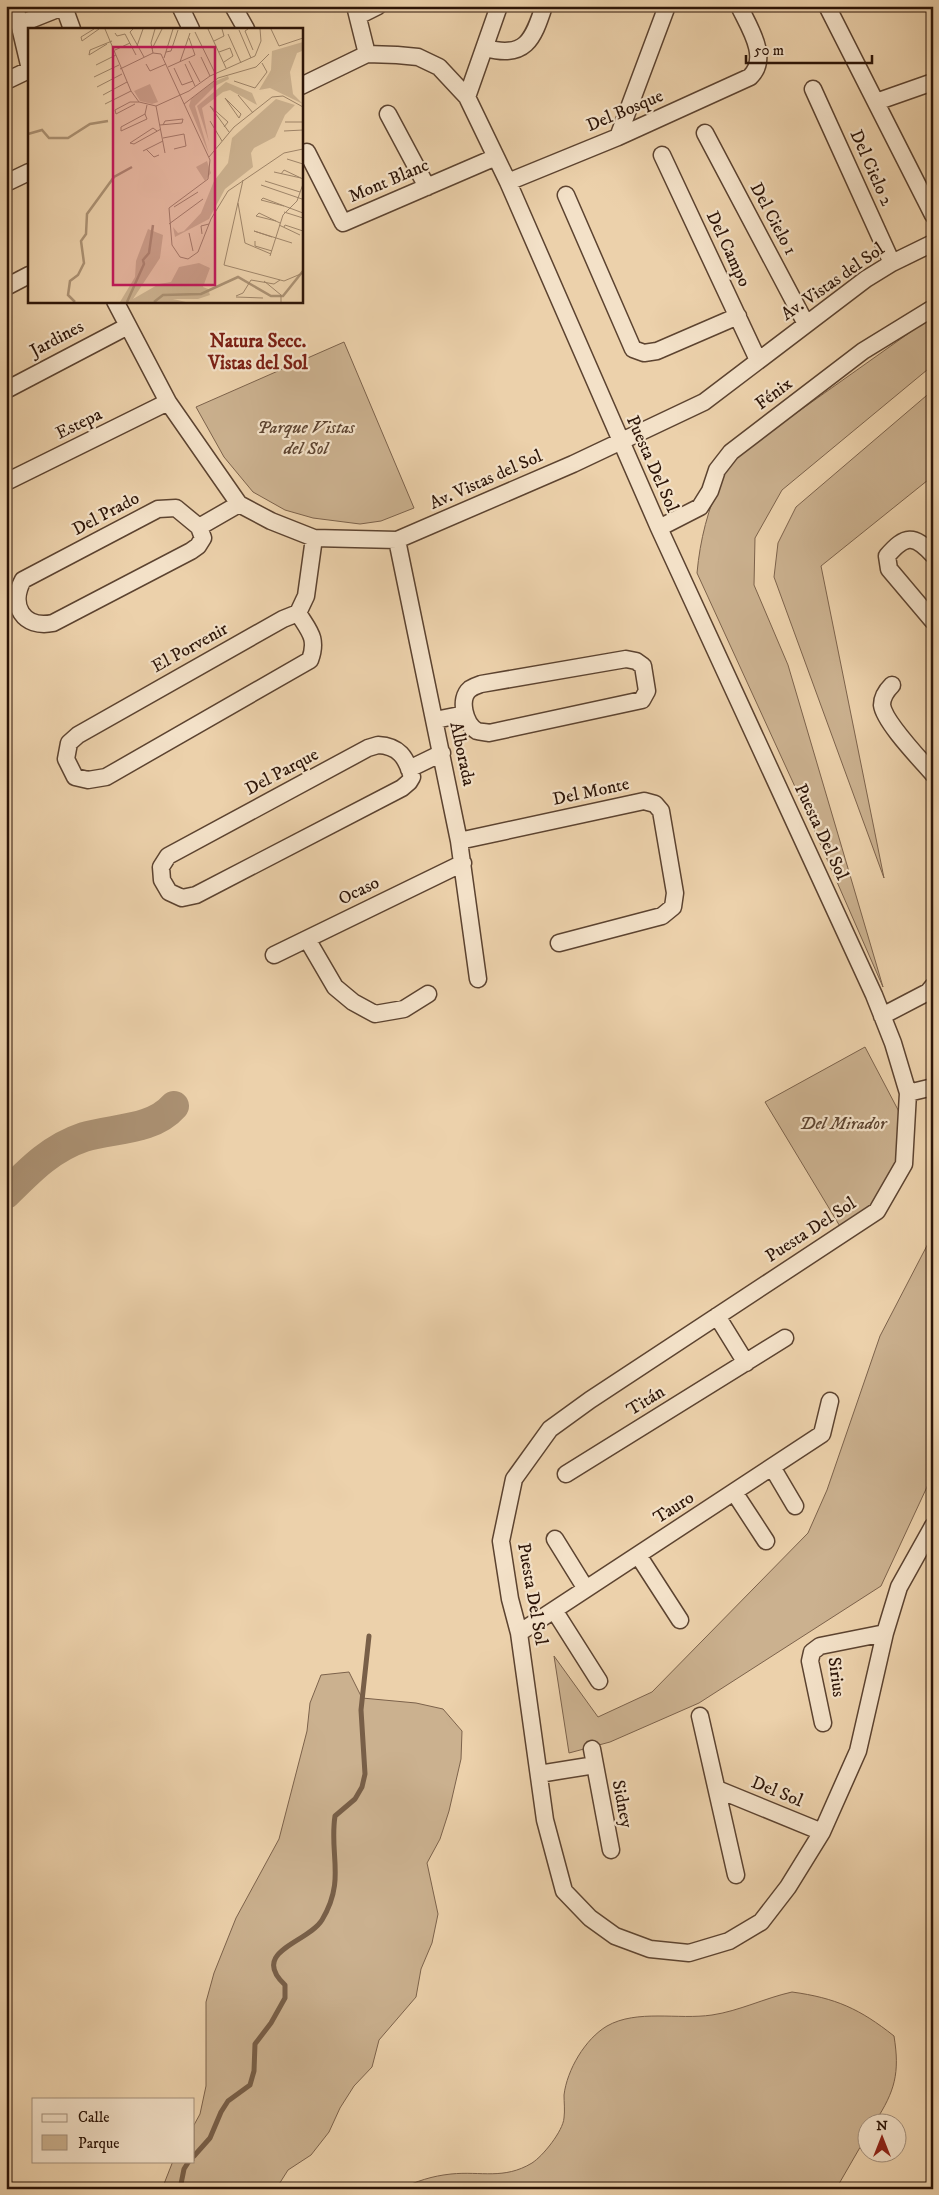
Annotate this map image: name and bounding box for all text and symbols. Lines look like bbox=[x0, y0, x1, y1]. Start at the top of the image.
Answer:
inset map bbox=[28, 28, 302, 302]
scale bar bbox=[746, 32, 873, 64]
text: 50 m bbox=[754, 41, 784, 60]
street label: Del Bosque bbox=[583, 85, 667, 137]
street label: Del Cielo 2 bbox=[844, 127, 898, 210]
street label: Mont Blanc bbox=[345, 154, 433, 208]
street label: Del Cielo 1 bbox=[745, 179, 801, 259]
street label: Del Campo bbox=[701, 208, 755, 291]
street label: Av. Vistas del Sol bbox=[777, 238, 889, 326]
street label: Jardines bbox=[25, 316, 88, 363]
district label: Natura Secc. Vistas del Sol bbox=[207, 330, 308, 375]
street label: Fénix bbox=[751, 373, 797, 415]
street label: Estepa bbox=[52, 403, 106, 445]
street label: Puesta Del Sol bbox=[621, 412, 683, 516]
park label: Parque Vistas del Sol bbox=[257, 417, 355, 460]
street label: Av. Vistas del Sol bbox=[426, 445, 546, 515]
street label: Del Prado bbox=[69, 487, 143, 541]
street label: El Porvenir bbox=[148, 618, 232, 678]
street label: Alborada bbox=[444, 720, 480, 788]
street label: Del Parque bbox=[242, 744, 322, 800]
street label: Del Monte bbox=[551, 773, 631, 811]
street label: Puesta Del Sol bbox=[789, 780, 853, 884]
street label: Ocaso bbox=[335, 872, 383, 910]
park label: Del Mirador bbox=[800, 1113, 888, 1135]
street label: Puesta Del Sol bbox=[762, 1192, 861, 1267]
street label: Titán bbox=[623, 1381, 670, 1421]
street label: Tauro bbox=[650, 1487, 699, 1529]
street label: Puesta Del Sol bbox=[512, 1541, 552, 1647]
street label: Sirius bbox=[823, 1656, 849, 1698]
street label: Del Sol bbox=[748, 1772, 807, 1812]
street label: Sidney bbox=[607, 1778, 638, 1830]
legend bbox=[32, 2098, 195, 2162]
text: Calle bbox=[78, 2108, 110, 2127]
north arrow bbox=[856, 2112, 906, 2162]
text: N bbox=[876, 2117, 888, 2135]
text: Parque bbox=[78, 2134, 119, 2153]

